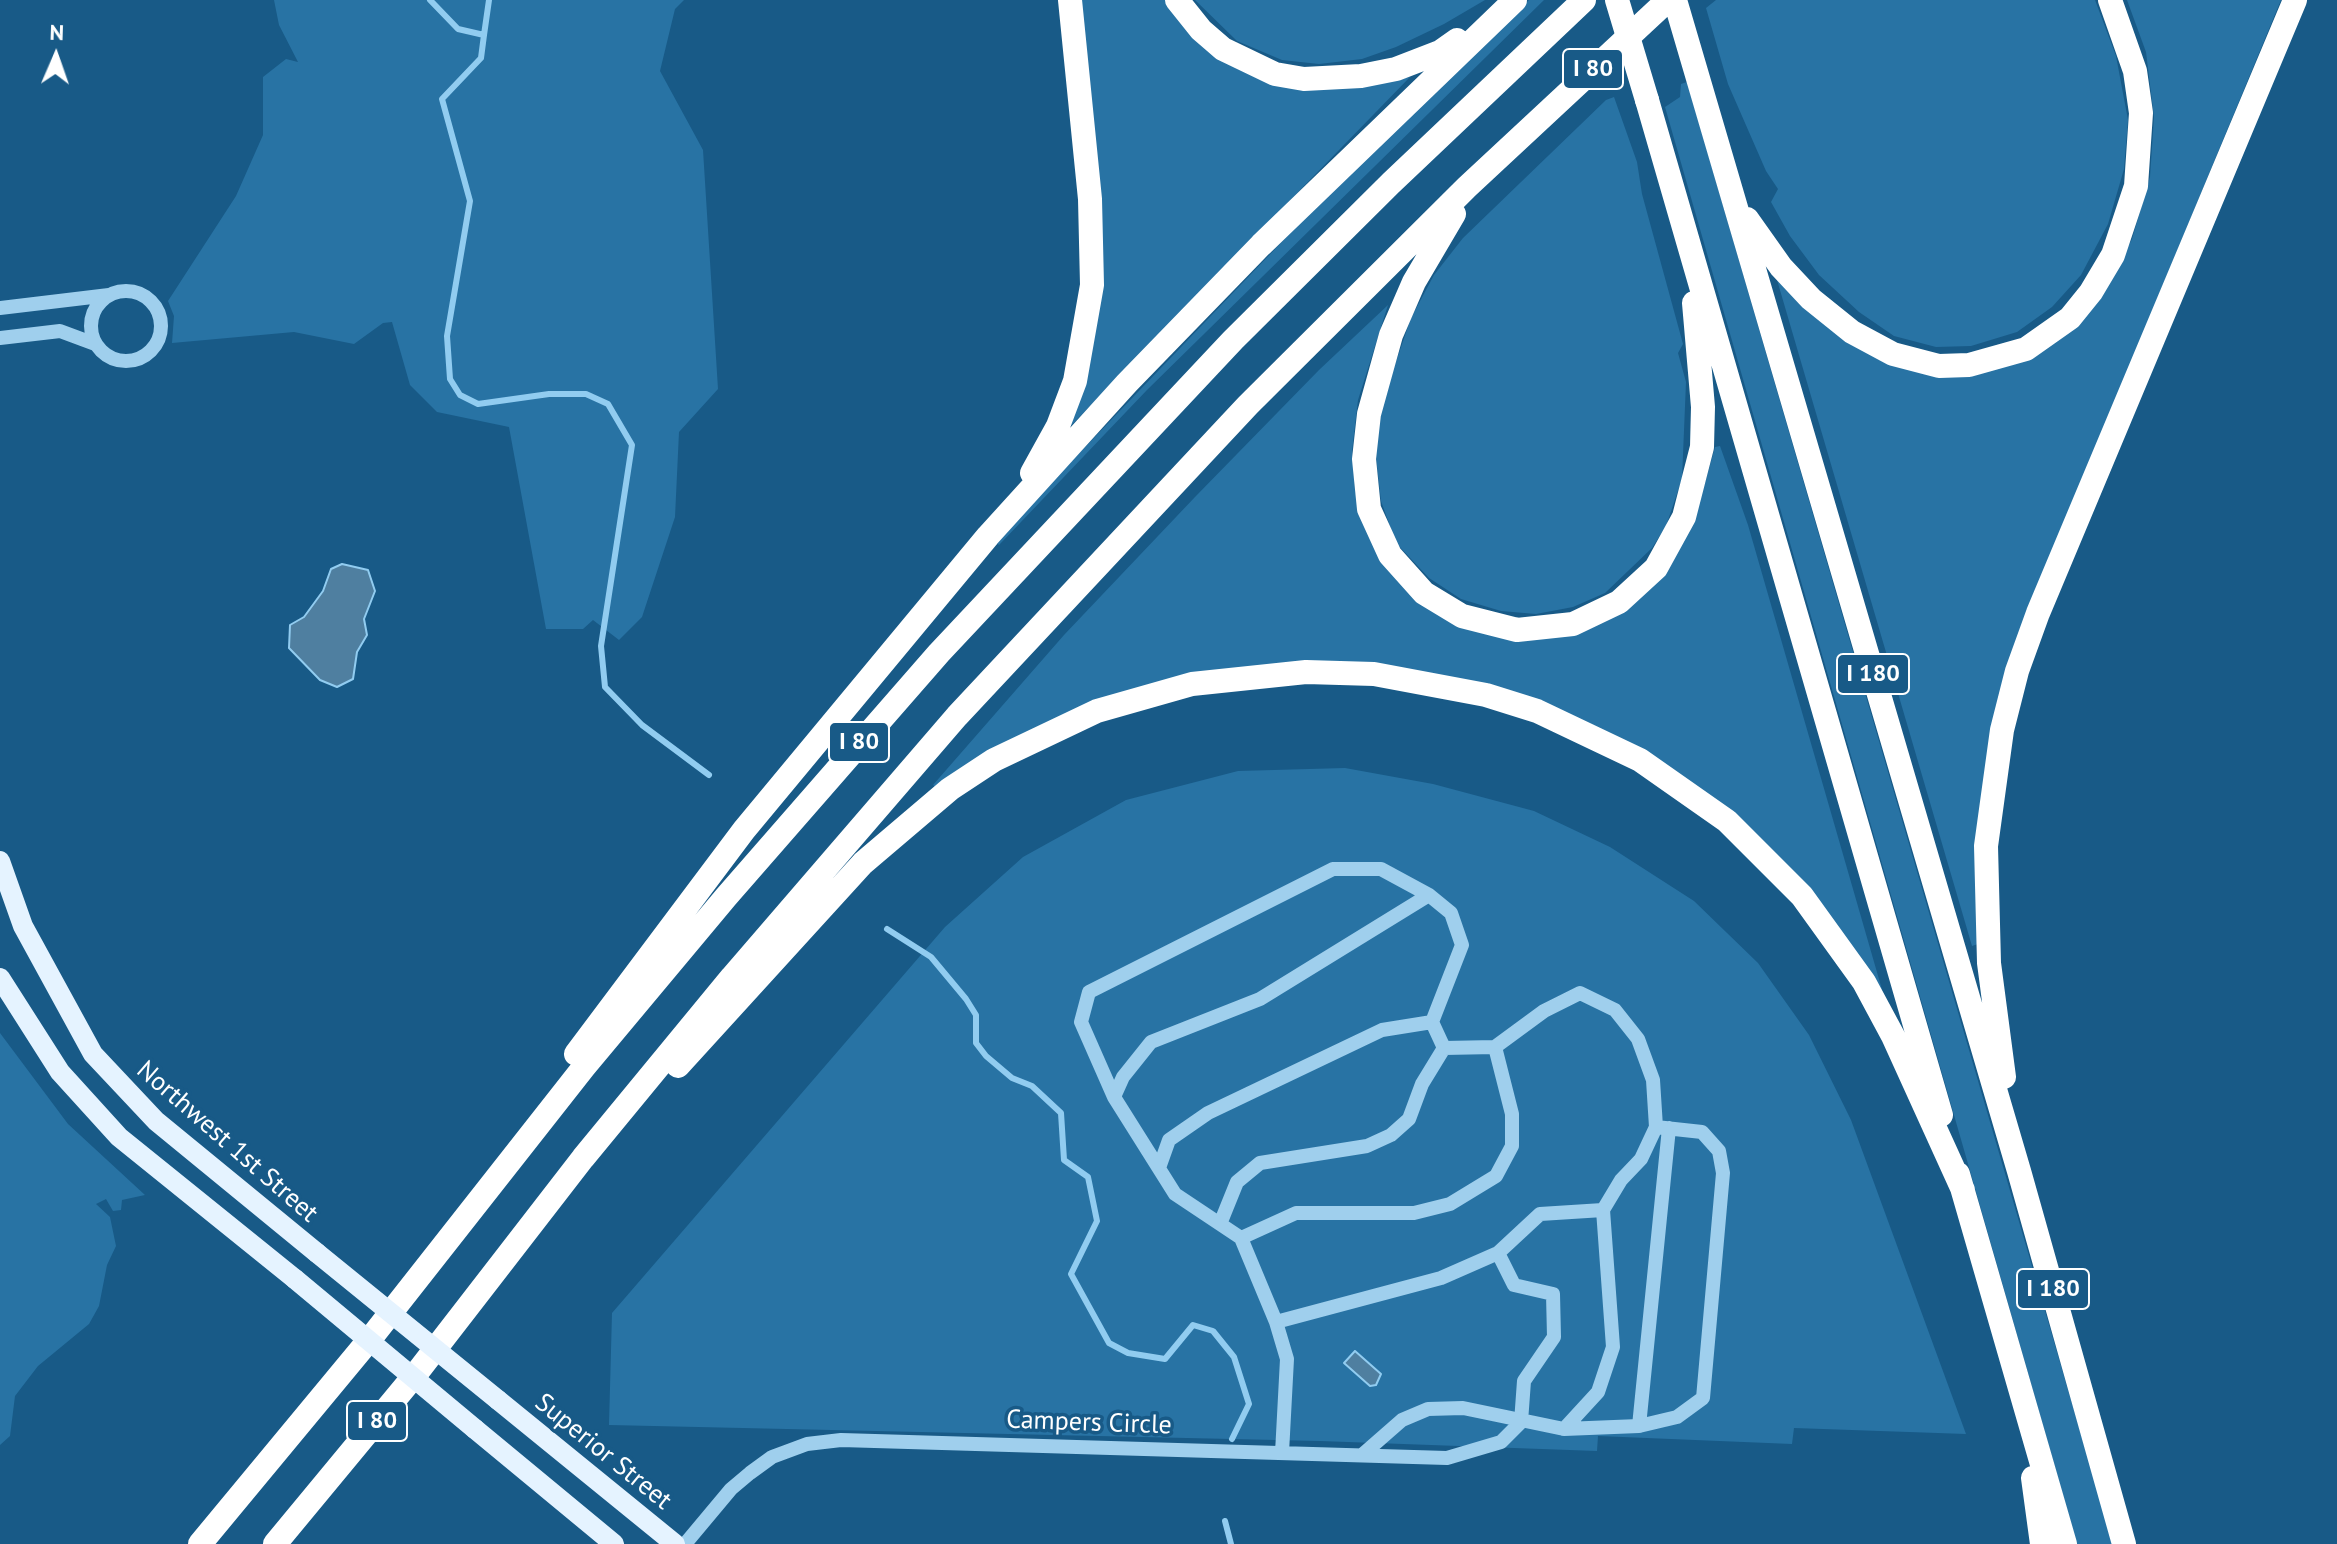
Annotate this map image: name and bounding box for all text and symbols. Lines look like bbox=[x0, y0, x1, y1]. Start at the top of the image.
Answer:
north arrow bbox=[16, 16, 96, 96]
text: N bbox=[49, 18, 65, 46]
road number: I 80 bbox=[1563, 49, 1623, 89]
road number: I 180 bbox=[1837, 654, 1909, 694]
road number: I 80 bbox=[829, 722, 889, 762]
street label: Northwest 1st Street bbox=[130, 1055, 324, 1229]
road number: I 180 bbox=[2017, 1269, 2089, 1309]
street label: Superior Street bbox=[528, 1387, 678, 1517]
road number: I 80 bbox=[347, 1401, 407, 1441]
street label: Campers Circle bbox=[1006, 1405, 1172, 1441]

